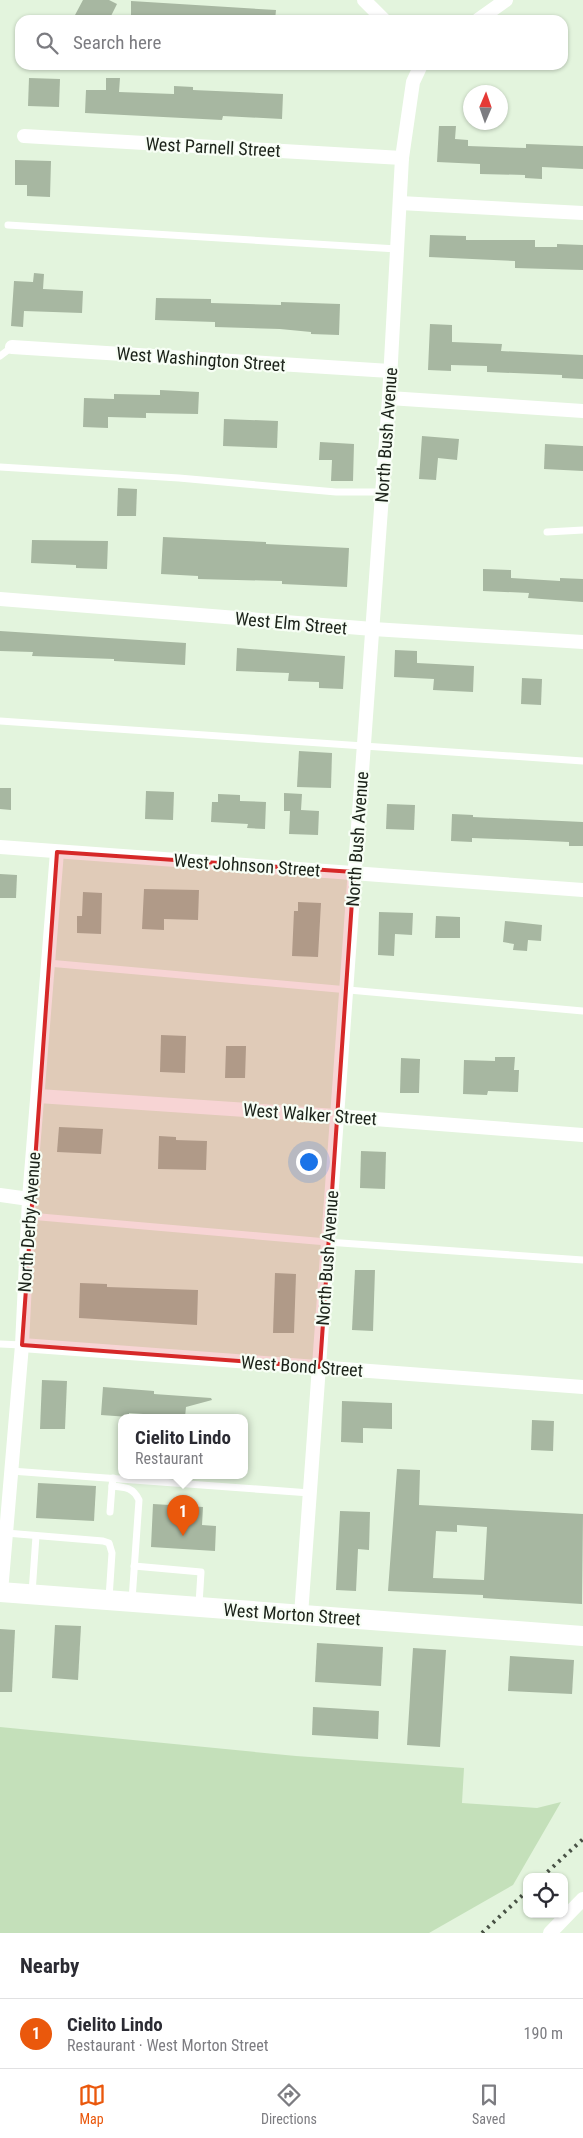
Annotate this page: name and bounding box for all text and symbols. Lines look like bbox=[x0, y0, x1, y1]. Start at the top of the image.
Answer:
search box bbox=[15, 15, 568, 70]
icon: search bbox=[33, 29, 61, 57]
text: Search here bbox=[73, 31, 161, 54]
north arrow bbox=[463, 85, 508, 130]
street label: West Parnell Street bbox=[145, 133, 281, 161]
street label: West Washington Street bbox=[116, 343, 286, 375]
street label: North Bush Avenue bbox=[371, 367, 401, 503]
street label: West Elm Street bbox=[234, 608, 348, 638]
street label: North Bush Avenue bbox=[342, 771, 372, 907]
street label: West Johnson Street bbox=[173, 849, 321, 881]
street label: West Walker Street bbox=[242, 1099, 378, 1129]
your location bbox=[296, 1149, 322, 1175]
street label: North Derby Avenue bbox=[14, 1151, 44, 1293]
street label: North Bush Avenue bbox=[312, 1190, 342, 1326]
street label: West Bond Street bbox=[240, 1351, 364, 1381]
popup bbox=[118, 1414, 248, 1479]
text: Cielito Lindo bbox=[135, 1426, 231, 1449]
text: Restaurant bbox=[135, 1449, 203, 1468]
pin: 1 bbox=[167, 1495, 199, 1536]
street label: West Morton Street bbox=[223, 1599, 361, 1629]
map controls bbox=[523, 1873, 568, 1918]
button: locate bbox=[523, 1873, 568, 1918]
text: Nearby bbox=[20, 1954, 79, 1978]
text: Cielito Lindo bbox=[67, 2013, 163, 2036]
text: 1 bbox=[32, 2024, 40, 2043]
text: 190 m bbox=[524, 2024, 563, 2043]
text: Restaurant · West Morton Street bbox=[67, 2036, 268, 2055]
tab: Map bbox=[78, 2081, 106, 2127]
tab: Directions bbox=[261, 2081, 317, 2127]
tab: Saved bbox=[472, 2081, 505, 2127]

